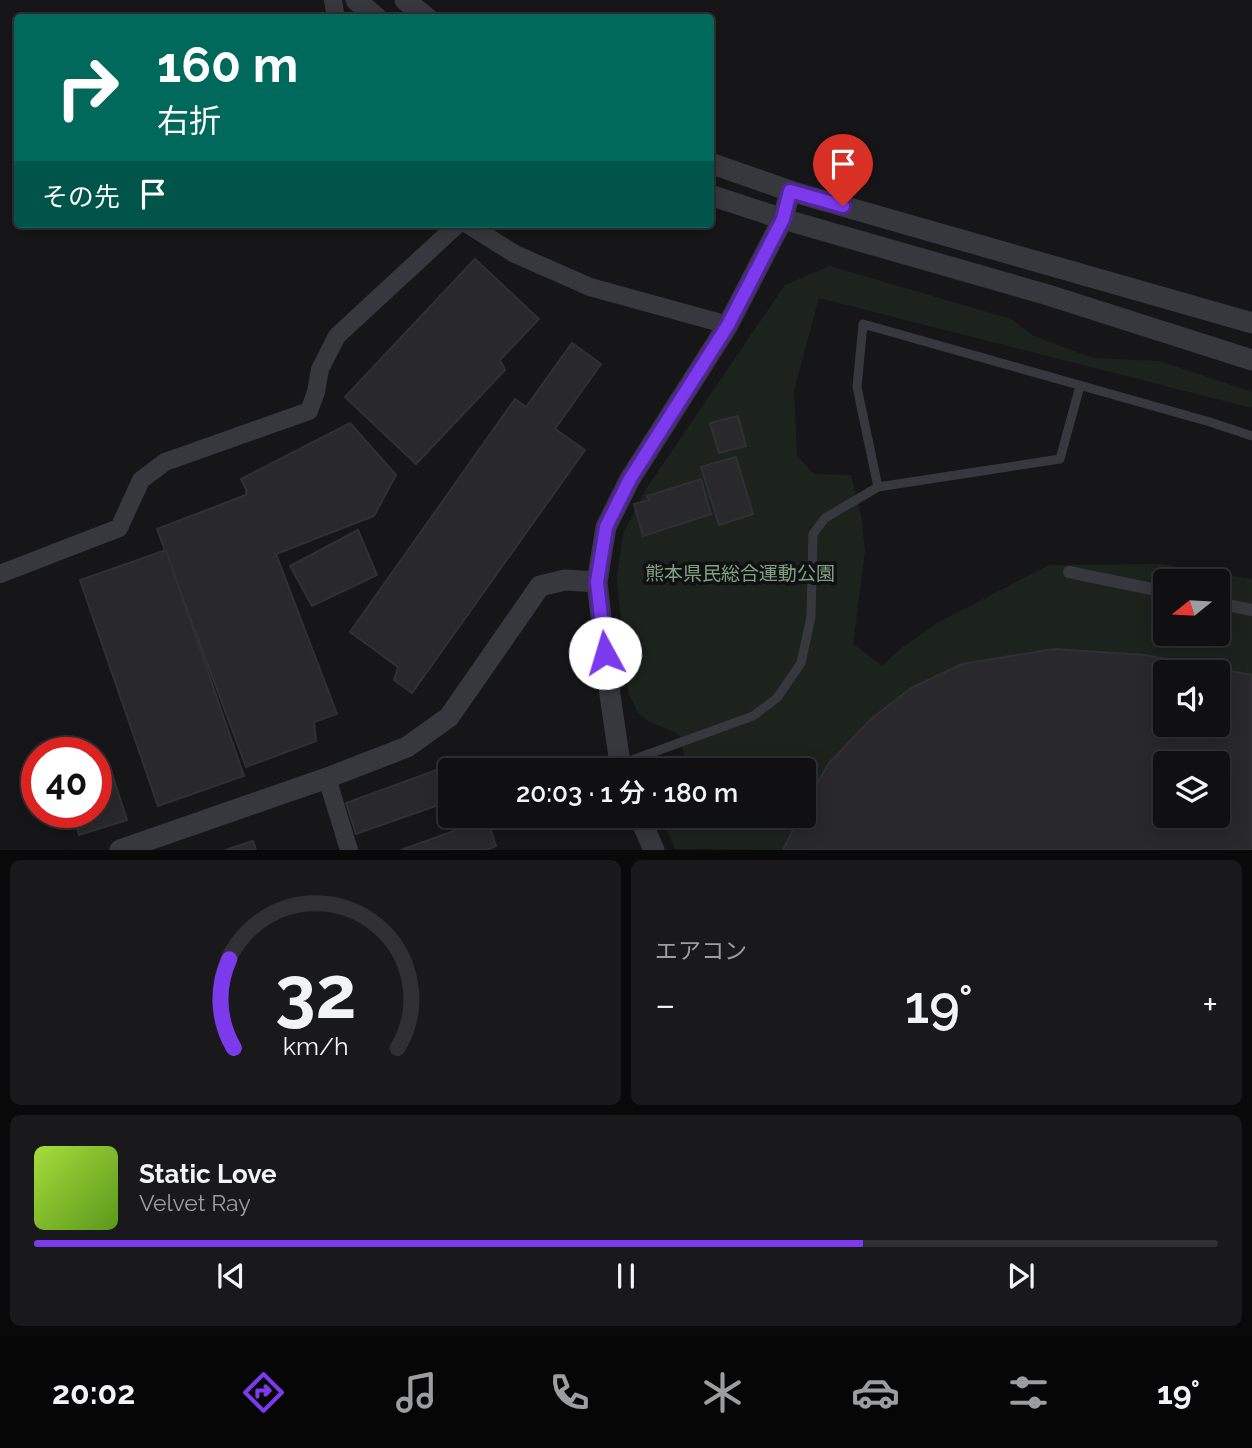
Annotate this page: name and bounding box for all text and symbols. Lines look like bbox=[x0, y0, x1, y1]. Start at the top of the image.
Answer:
text: 160 m bbox=[157, 36, 298, 93]
icon: right bbox=[42, 42, 133, 133]
text: 右折 bbox=[157, 102, 221, 139]
pin bbox=[813, 134, 873, 206]
icon: arrive bbox=[824, 145, 862, 183]
icon: arrive bbox=[134, 175, 172, 213]
text: その先 bbox=[42, 182, 120, 212]
park label: 熊本県民総合運動公園 bbox=[645, 562, 835, 584]
north arrow bbox=[1153, 569, 1230, 646]
map controls bbox=[1153, 569, 1230, 828]
position arrow bbox=[568, 616, 642, 690]
button: sound bbox=[1153, 660, 1230, 737]
speed limit sign: 40 bbox=[21, 737, 112, 828]
button: layers bbox=[1153, 751, 1230, 828]
text: 20:03 · 1 分 · 180 m bbox=[516, 778, 738, 808]
text: エアコン bbox=[655, 937, 747, 964]
text: 32 bbox=[275, 951, 356, 1036]
text: 19° bbox=[905, 974, 973, 1035]
text: − bbox=[655, 982, 675, 1027]
text: + bbox=[1202, 982, 1218, 1027]
text: km/h bbox=[283, 1031, 348, 1061]
text: Static Love bbox=[139, 1159, 277, 1189]
text: Velvet Ray bbox=[139, 1189, 251, 1216]
icon: previous bbox=[212, 1257, 250, 1295]
icon: pause bbox=[607, 1257, 645, 1295]
icon: next bbox=[1002, 1257, 1040, 1295]
icon: directions bbox=[239, 1368, 288, 1417]
icon: music bbox=[392, 1368, 441, 1417]
icon: phone bbox=[545, 1368, 594, 1417]
icon: climate bbox=[698, 1368, 747, 1417]
icon: car bbox=[851, 1368, 900, 1417]
icon: filters bbox=[1004, 1368, 1053, 1417]
text: 20:02 bbox=[52, 1374, 135, 1411]
text: 19° bbox=[1157, 1374, 1200, 1411]

